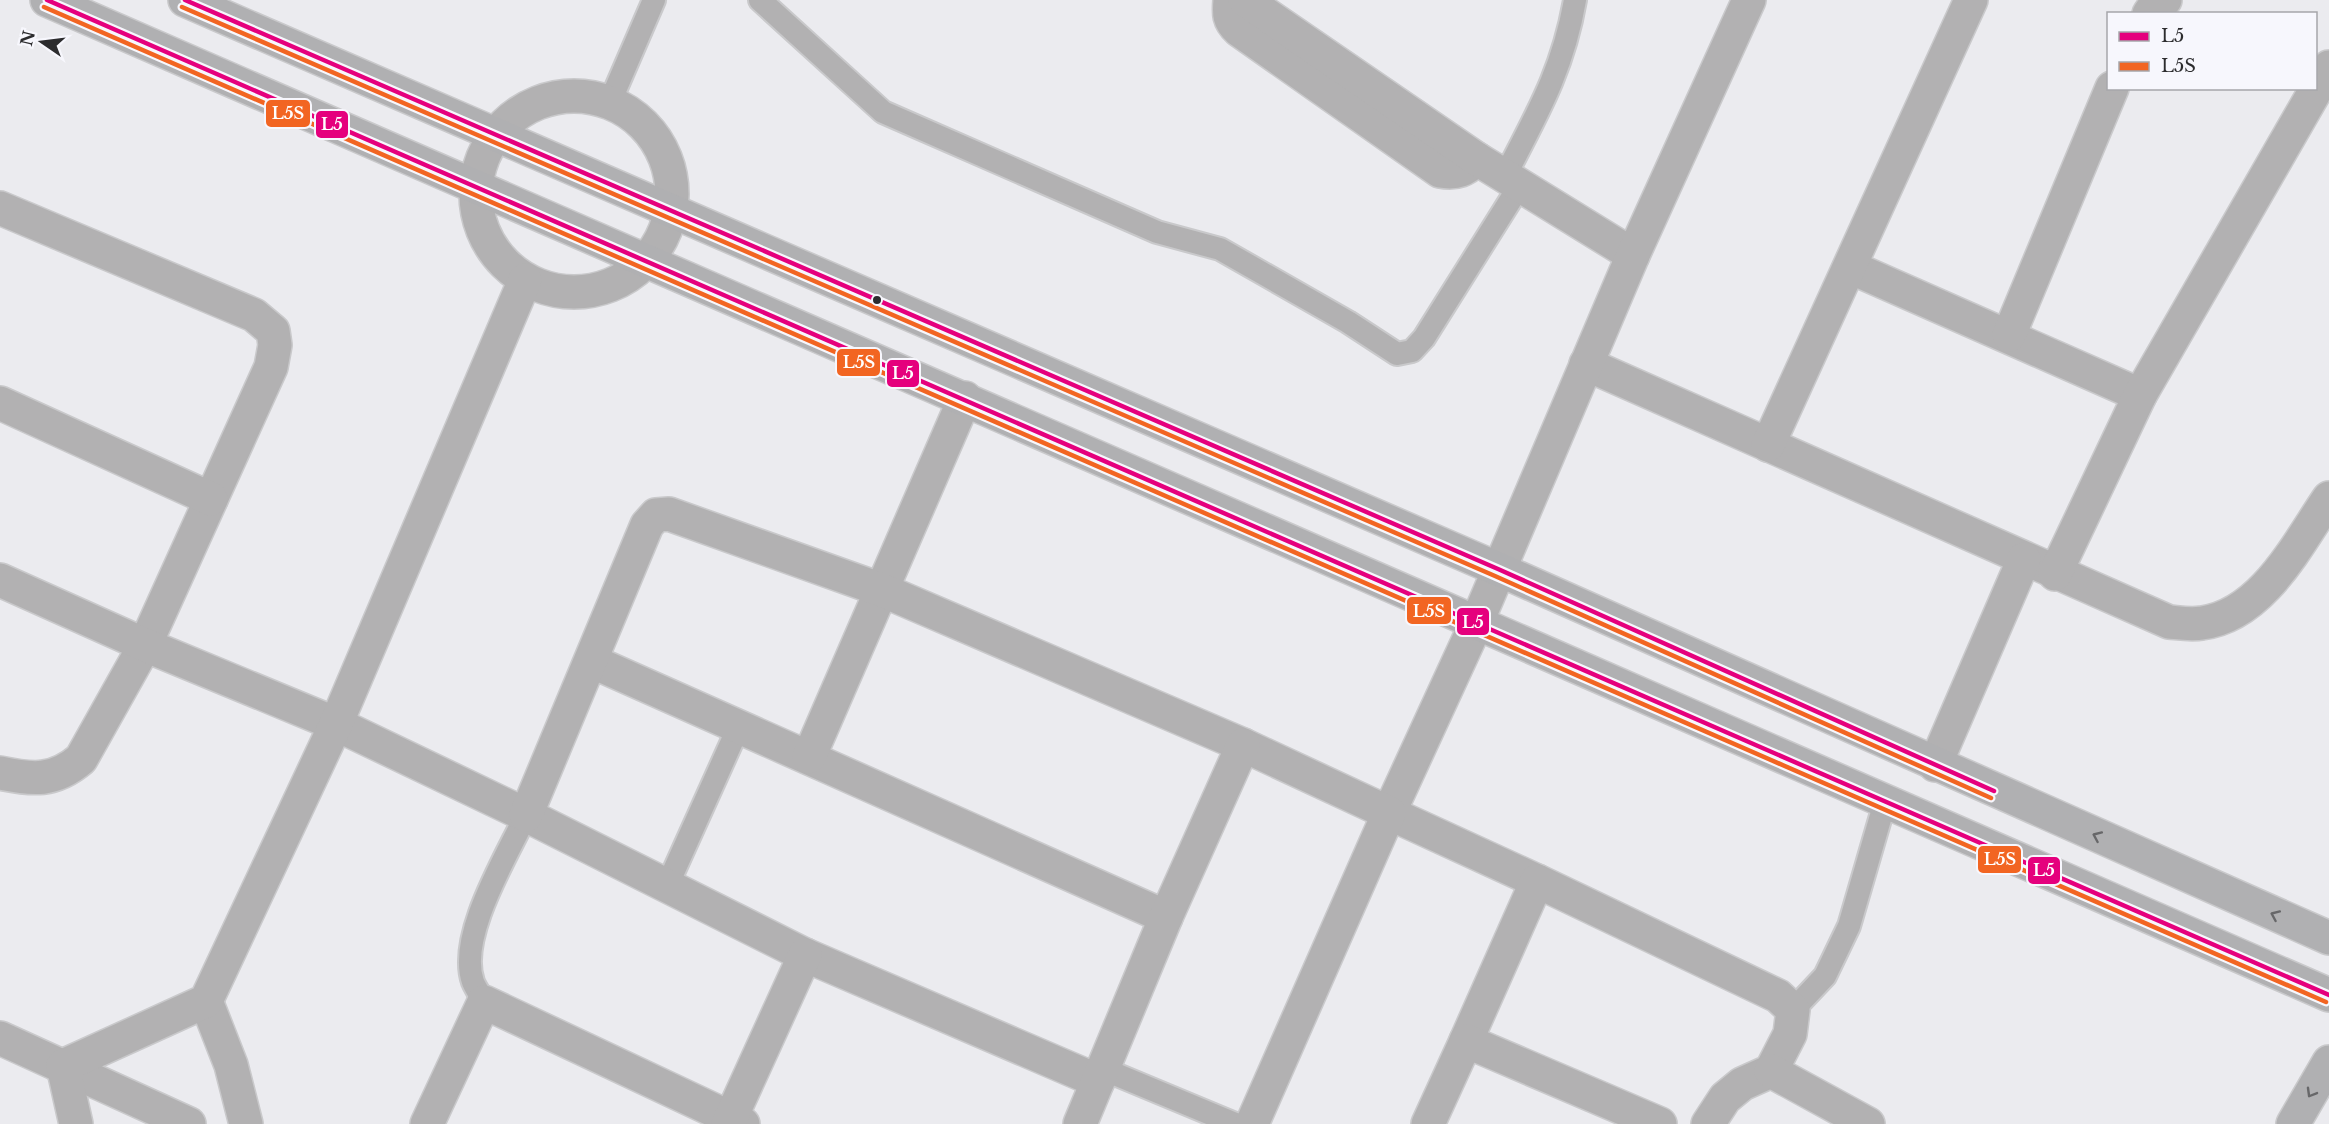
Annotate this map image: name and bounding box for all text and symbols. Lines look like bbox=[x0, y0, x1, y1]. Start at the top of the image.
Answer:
north arrow bbox=[12, 12, 72, 72]
legend bbox=[2107, 12, 2317, 90]
text: L5 bbox=[2161, 25, 2184, 47]
text: N bbox=[16, 29, 39, 48]
text: L5S bbox=[2161, 55, 2196, 77]
line badge: L5S bbox=[265, 99, 311, 128]
text: L5S bbox=[272, 103, 304, 123]
line badge: L5 bbox=[315, 110, 349, 139]
text: L5 bbox=[321, 114, 343, 134]
unlabelled marker bbox=[871, 294, 883, 306]
line badge: L5S bbox=[836, 348, 881, 377]
text: L5S bbox=[843, 352, 875, 372]
line badge: L5 bbox=[886, 359, 920, 388]
text: L5 bbox=[892, 363, 914, 383]
line badge: L5S bbox=[1406, 596, 1452, 625]
text: L5S bbox=[1413, 601, 1445, 621]
line badge: L5 bbox=[1456, 607, 1490, 636]
text: L5 bbox=[1462, 612, 1484, 632]
one-way arrow bbox=[2092, 832, 2103, 844]
line badge: L5S bbox=[1977, 845, 2022, 874]
text: L5S bbox=[1984, 849, 2016, 869]
line badge: L5 bbox=[2027, 856, 2061, 885]
text: L5 bbox=[2033, 860, 2055, 880]
one-way arrow bbox=[2271, 910, 2282, 922]
one-way arrow bbox=[2307, 1087, 2318, 1097]

